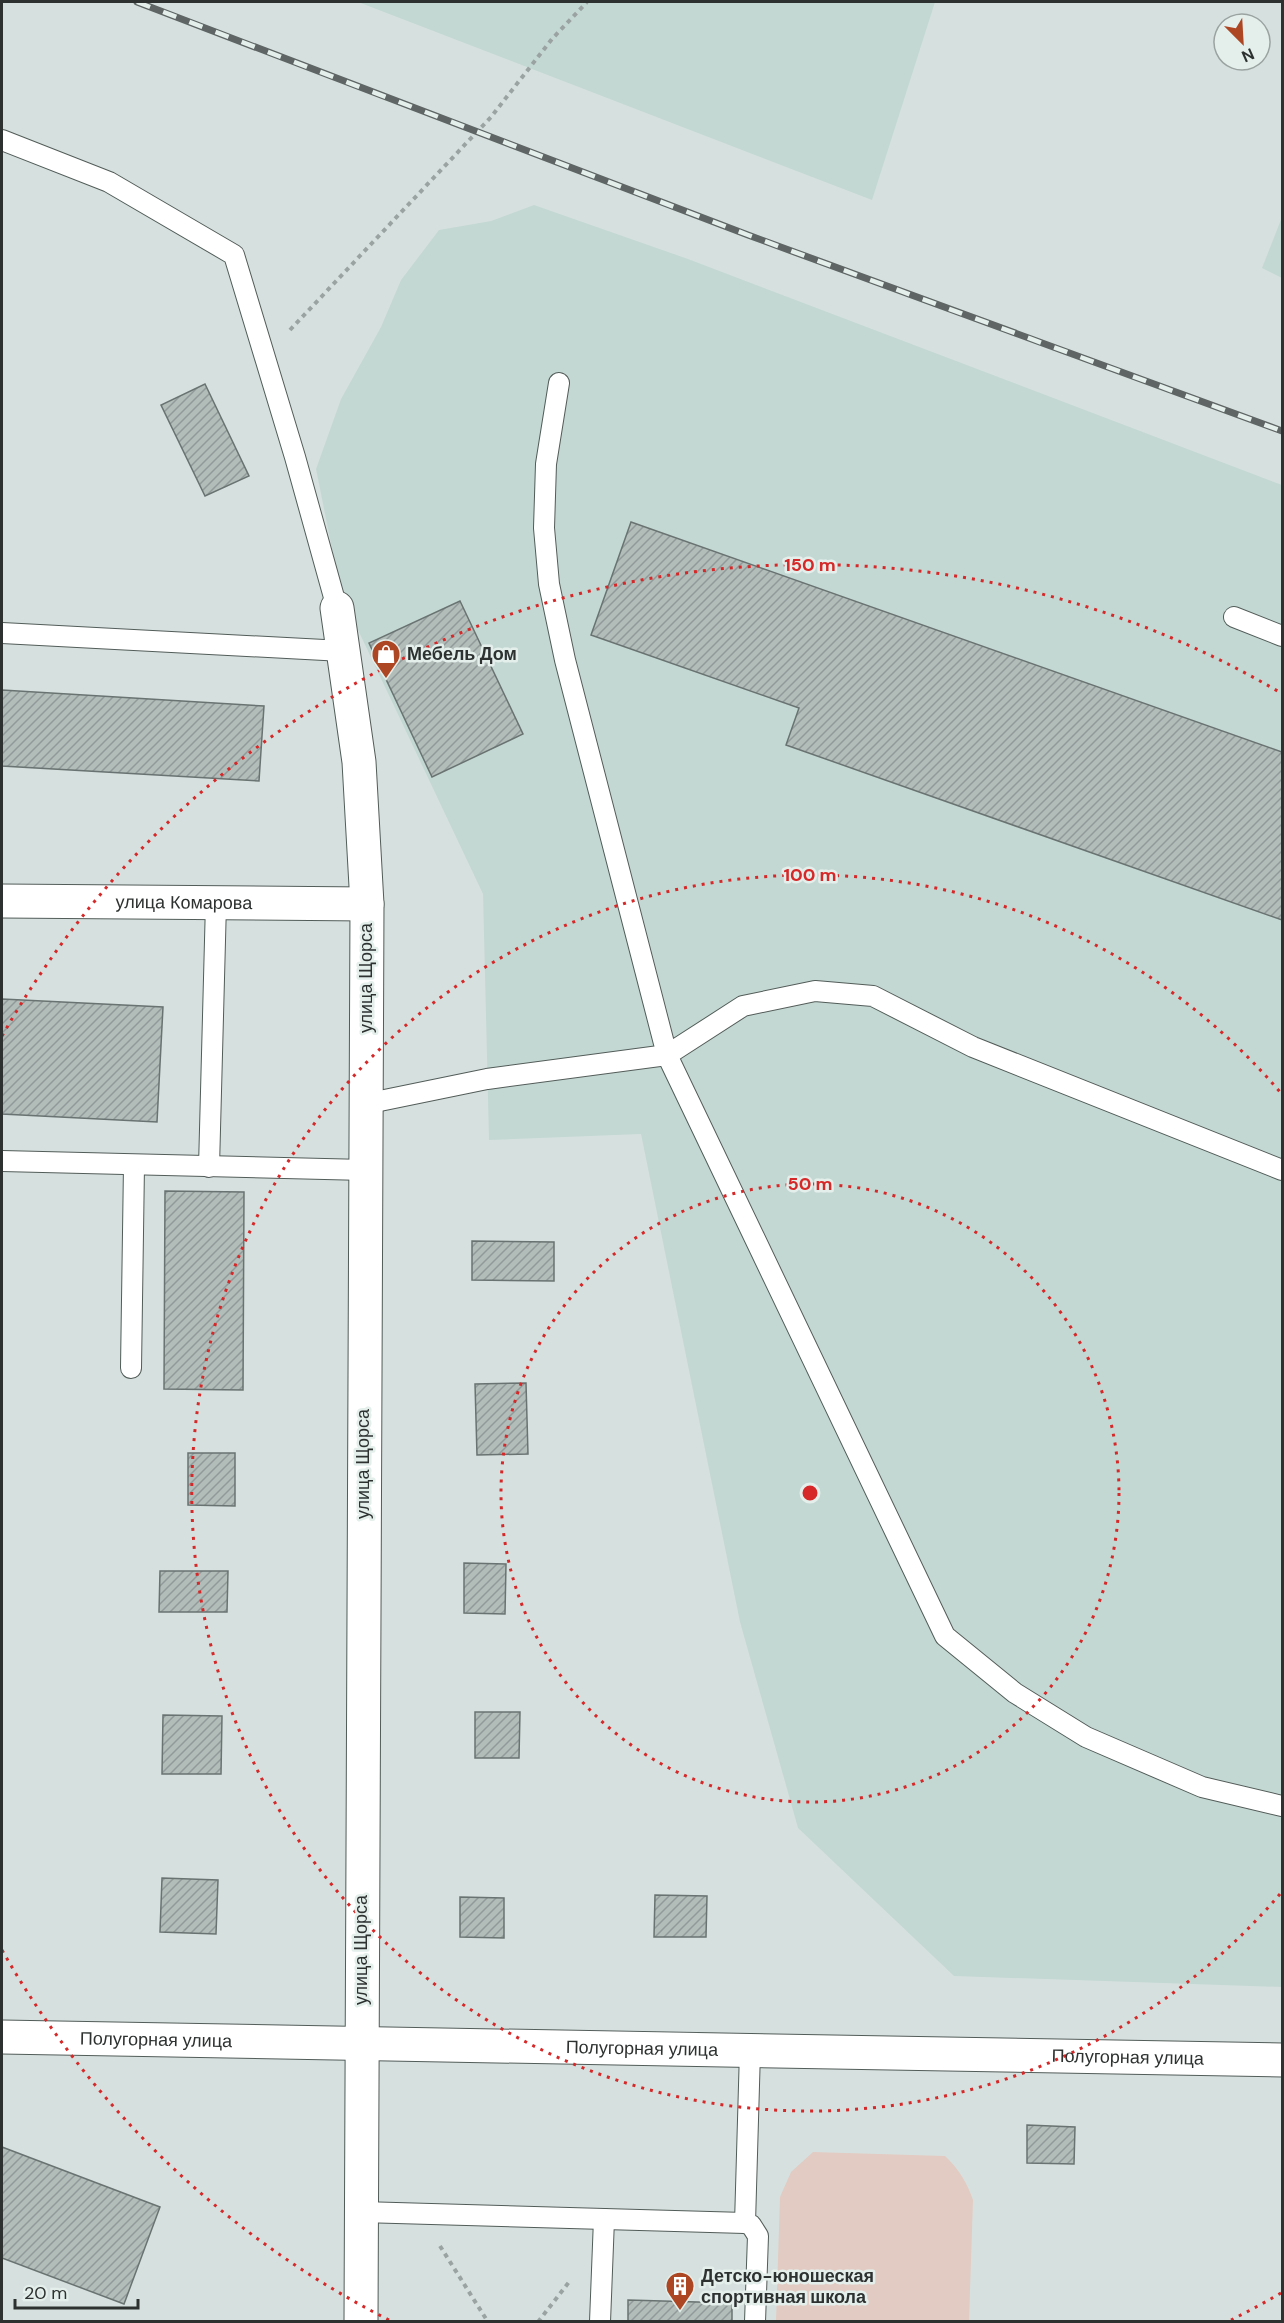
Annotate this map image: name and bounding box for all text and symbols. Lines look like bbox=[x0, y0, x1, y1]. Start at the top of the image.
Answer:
north arrow bbox=[1212, 12, 1272, 72]
text: N bbox=[1238, 43, 1257, 67]
text: 150 m bbox=[784, 553, 836, 577]
shop icon: Мебель Дом bbox=[370, 638, 402, 680]
place label: Мебель Дом bbox=[407, 642, 517, 666]
text: 100 m bbox=[783, 863, 837, 887]
street label: улица Комарова bbox=[116, 890, 253, 915]
street label: улица Щорса bbox=[354, 922, 378, 1033]
text: 50 m bbox=[787, 1172, 833, 1196]
street label: улица Щорса bbox=[351, 1408, 375, 1519]
centre of rings bbox=[800, 1483, 820, 1503]
street label: улица Щорса bbox=[349, 1894, 373, 2005]
street label: Полугорная улица bbox=[80, 2026, 233, 2053]
street label: Полугорная улица bbox=[566, 2035, 719, 2062]
street label: Полугорная улица bbox=[1051, 2044, 1205, 2071]
place label: Детско-юношеская спортивная школа bbox=[701, 2264, 874, 2309]
building icon: Детско-юношеская спортивная школа bbox=[664, 2270, 696, 2312]
scale bar bbox=[15, 2272, 138, 2310]
text: 20 m bbox=[24, 2281, 67, 2305]

